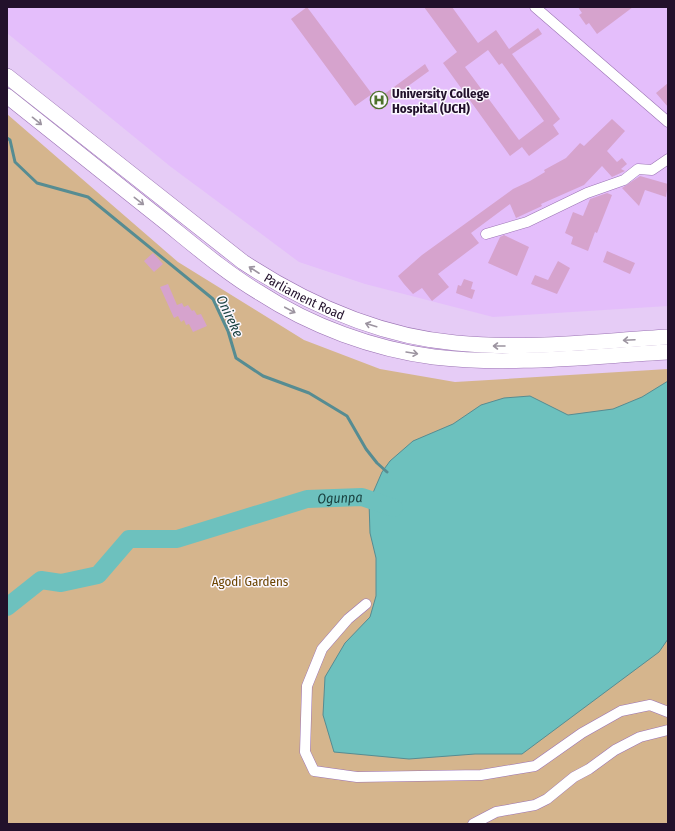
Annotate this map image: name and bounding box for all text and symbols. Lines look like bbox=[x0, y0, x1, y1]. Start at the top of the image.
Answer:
place label: University College Hospital (UCH) bbox=[392, 86, 490, 116]
hospital icon: University College Hospital (UCH) bbox=[369, 90, 389, 110]
one-way arrow bbox=[32, 116, 43, 125]
one-way arrow bbox=[134, 197, 145, 206]
one-way arrow bbox=[249, 266, 260, 274]
street label: Parliament Road bbox=[261, 270, 347, 323]
water label: Onireke bbox=[212, 293, 247, 340]
one-way arrow bbox=[284, 307, 296, 314]
one-way arrow bbox=[365, 321, 378, 328]
one-way arrow bbox=[623, 336, 636, 343]
one-way arrow bbox=[493, 342, 506, 349]
one-way arrow bbox=[405, 349, 418, 357]
water label: Ogunpa bbox=[317, 489, 363, 508]
park label: Agodi Gardens bbox=[212, 574, 289, 589]

